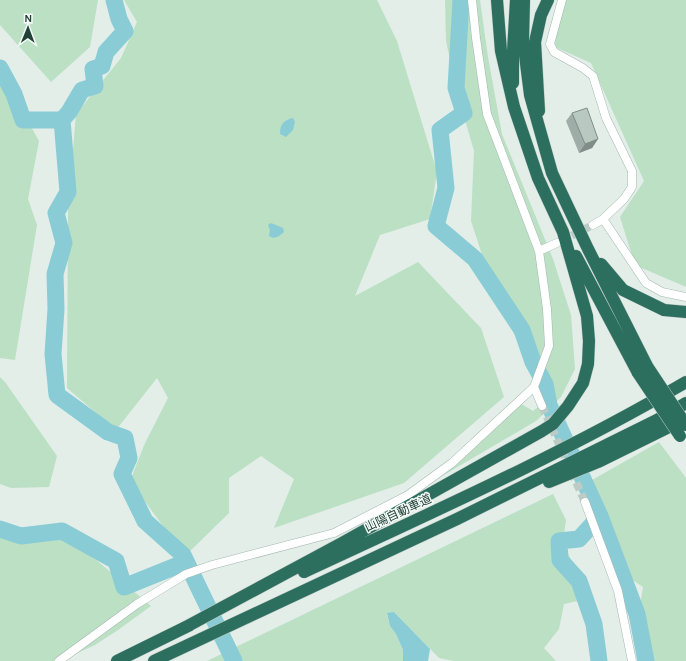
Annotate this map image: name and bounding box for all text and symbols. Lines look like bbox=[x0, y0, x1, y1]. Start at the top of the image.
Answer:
north arrow bbox=[8, 8, 48, 48]
text: N bbox=[24, 12, 32, 25]
street label: 山陽自動車道 bbox=[362, 491, 434, 535]

